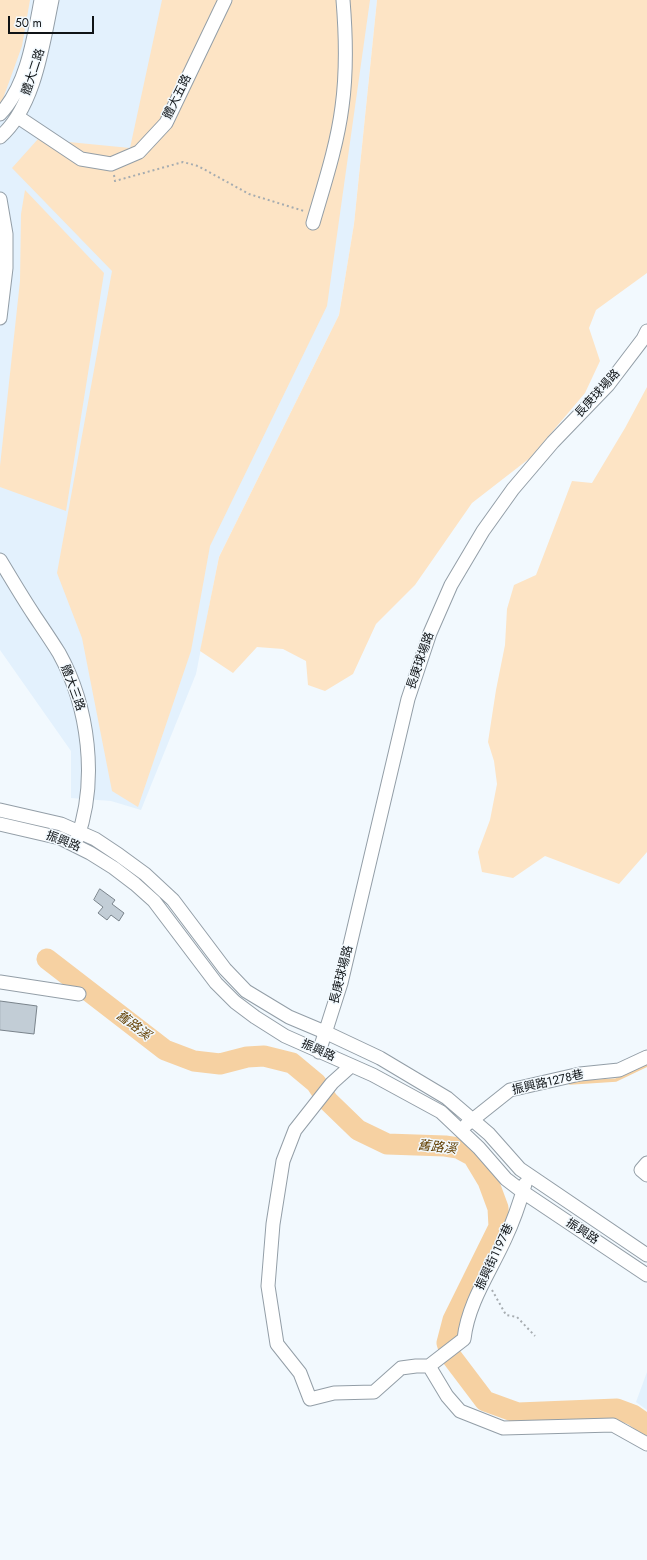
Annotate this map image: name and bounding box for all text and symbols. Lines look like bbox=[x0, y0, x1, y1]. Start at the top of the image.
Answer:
scale bar bbox=[10, 8, 96, 34]
text: 50 m bbox=[15, 14, 42, 32]
street label: 體大二路 bbox=[20, 47, 48, 97]
street label: 體大五路 bbox=[161, 72, 195, 122]
street label: 長庚球場路 bbox=[573, 367, 623, 421]
street label: 長庚球場路 bbox=[404, 630, 438, 692]
street label: 體大三路 bbox=[57, 663, 87, 713]
street label: 振興路 bbox=[44, 829, 82, 855]
street label: 長庚球場路 bbox=[328, 944, 356, 1006]
water label: 舊路溪 bbox=[113, 1008, 153, 1044]
street label: 振興路 bbox=[299, 1037, 337, 1065]
street label: 振興路1278巷 bbox=[511, 1068, 585, 1098]
water label: 舊路溪 bbox=[417, 1138, 457, 1158]
street label: 振興路 bbox=[563, 1216, 601, 1248]
street label: 振興街1197巷 bbox=[473, 1221, 517, 1293]

